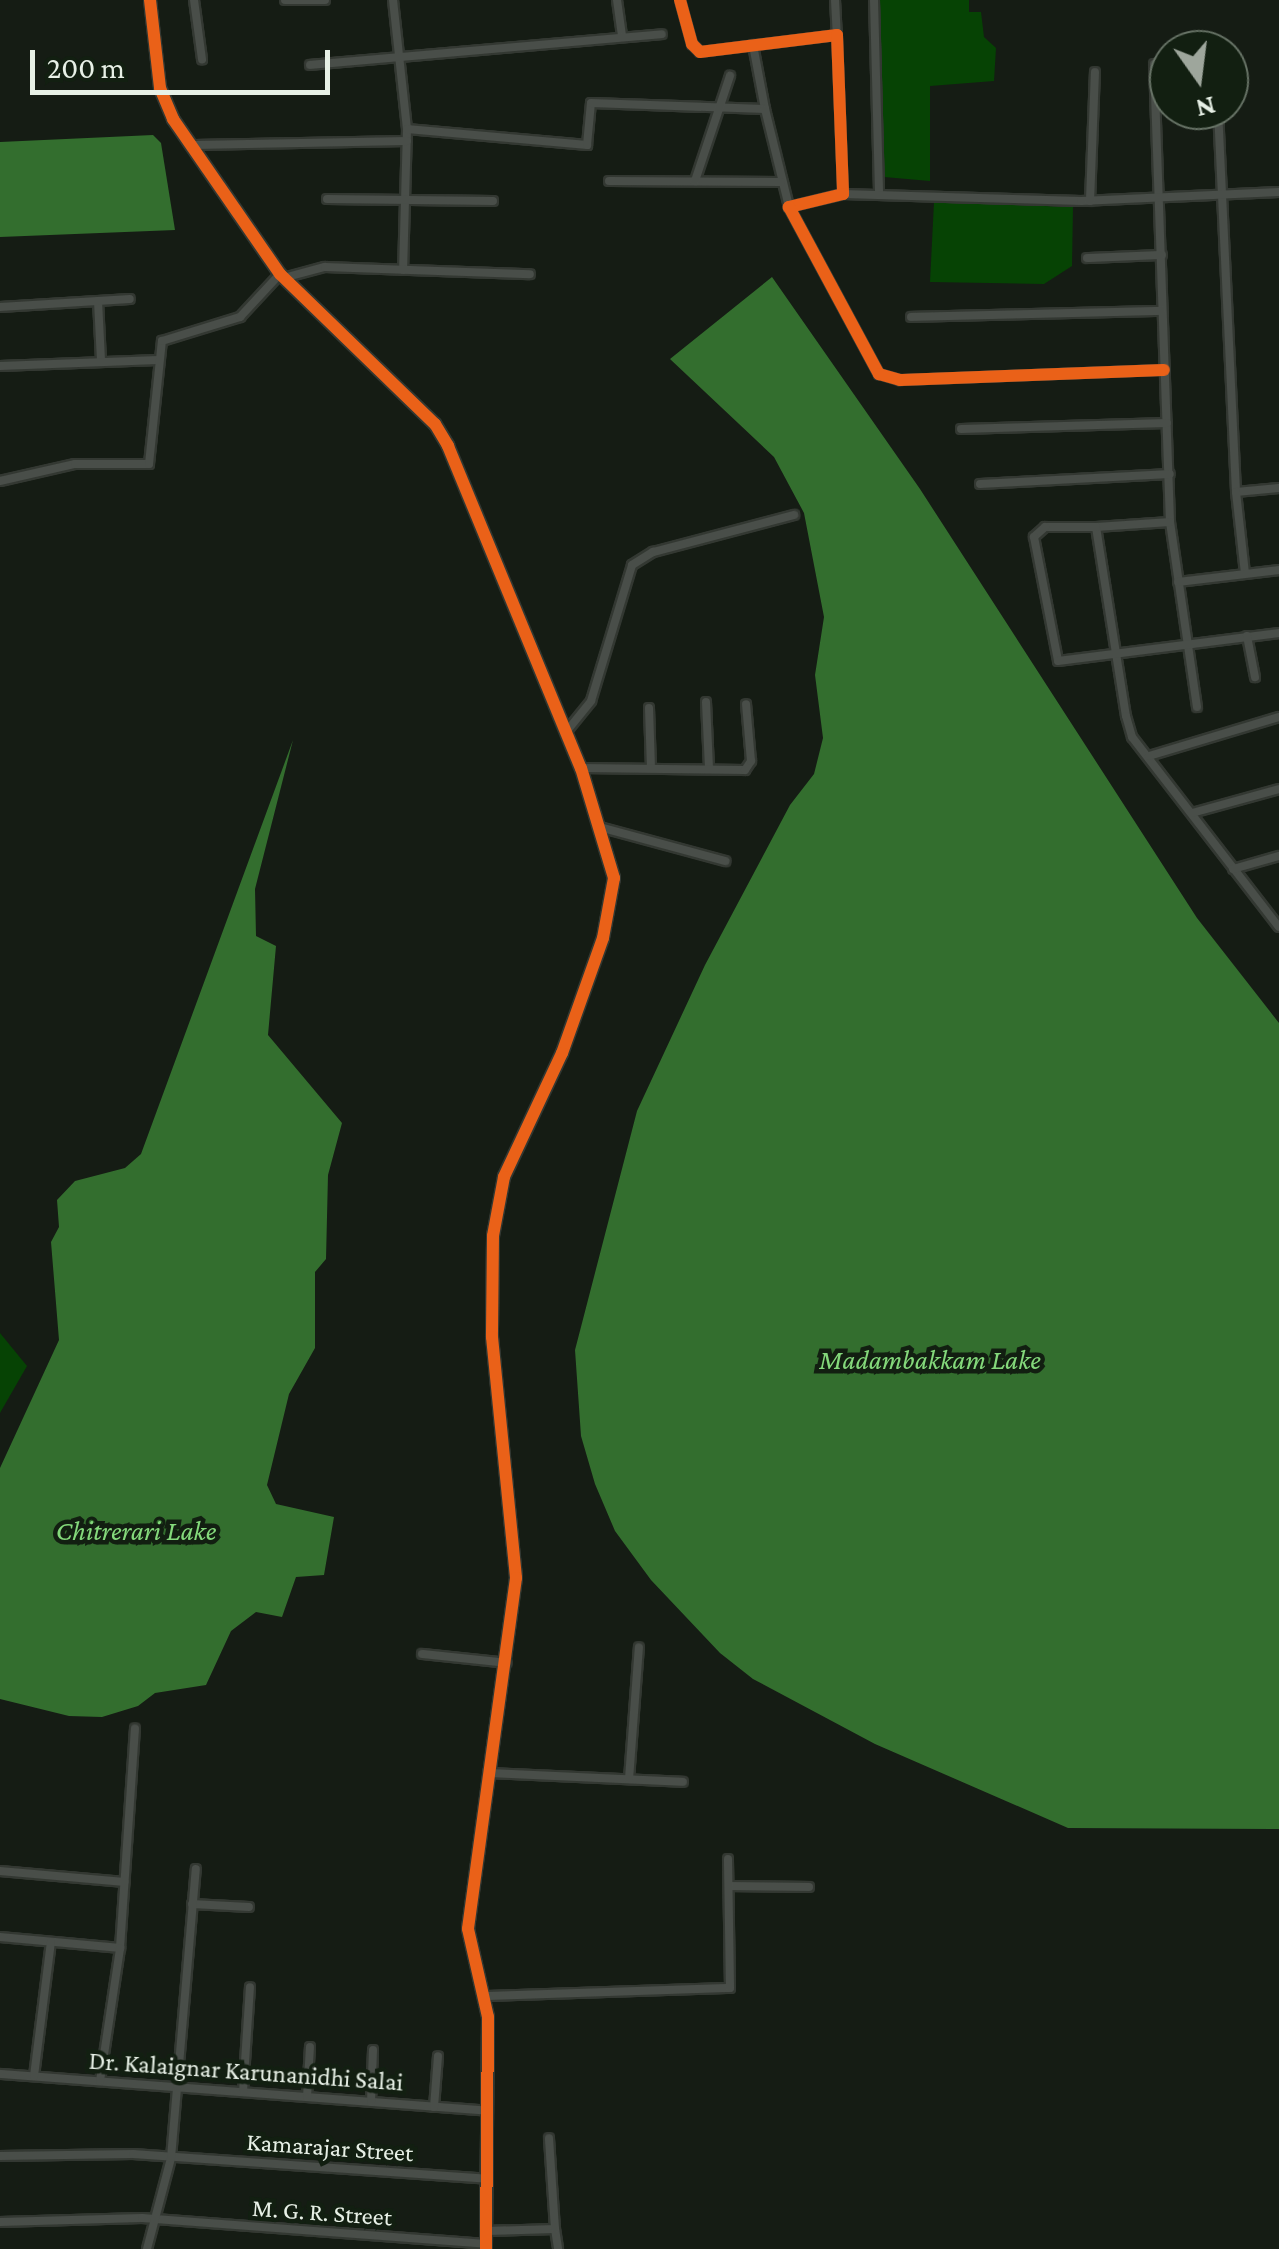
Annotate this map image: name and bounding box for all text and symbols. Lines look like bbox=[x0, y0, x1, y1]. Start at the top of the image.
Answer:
scale bar bbox=[35, 30, 335, 92]
north arrow bbox=[1149, 30, 1249, 130]
text: 200 m bbox=[47, 51, 125, 84]
text: N bbox=[1193, 90, 1219, 125]
water label: Madambakkam Lake bbox=[819, 1343, 1041, 1377]
water label: Chitrerari Lake bbox=[56, 1514, 216, 1548]
street label: Dr. Kalaignar Karunanidhi Salai bbox=[88, 2046, 404, 2098]
street label: Kamarajar Street bbox=[246, 2127, 414, 2169]
street label: M. G. R. Street bbox=[251, 2193, 393, 2233]

